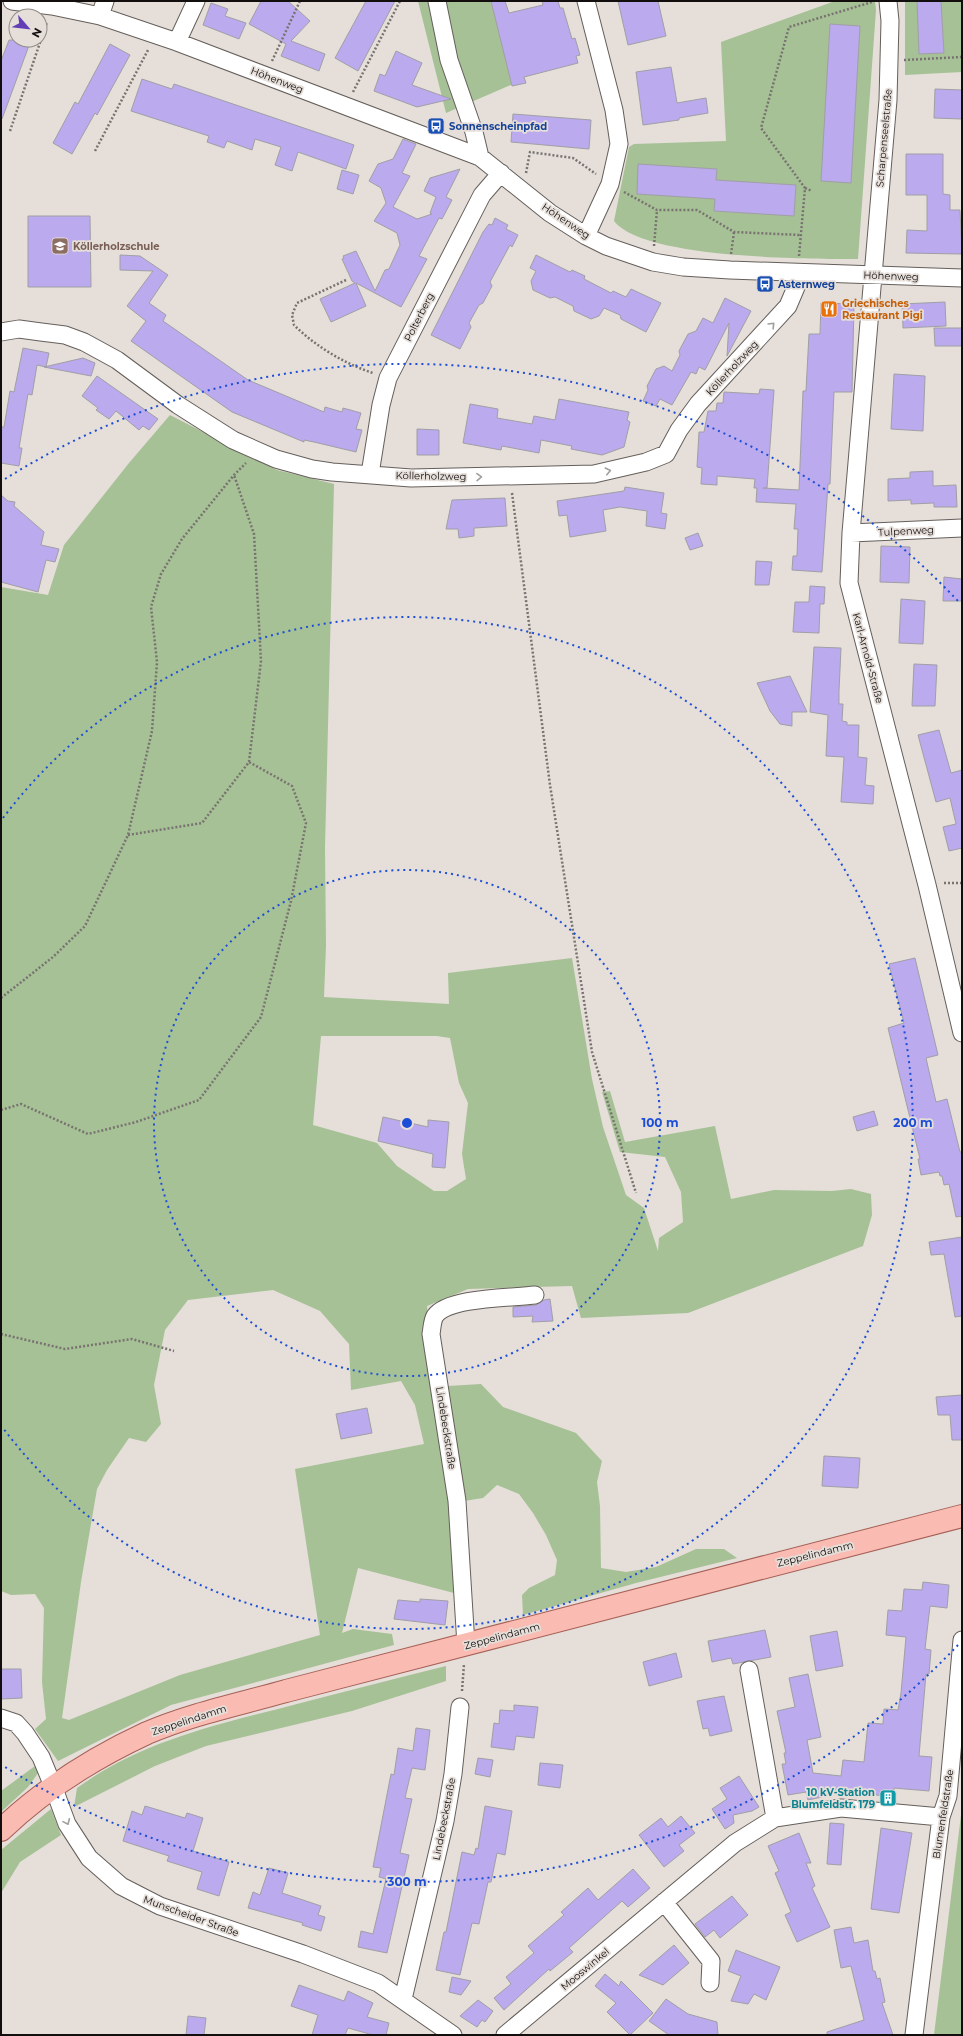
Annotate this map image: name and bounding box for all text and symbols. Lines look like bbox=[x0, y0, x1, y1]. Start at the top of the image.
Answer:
north arrow bbox=[8, 8, 48, 48]
text: N bbox=[29, 25, 45, 40]
street label: Höhenweg bbox=[249, 64, 305, 96]
street label: Scharpenseelstraße bbox=[873, 88, 895, 188]
bus stop icon: Sonnenscheinpfad bbox=[426, 116, 446, 136]
place label: Sonnenscheinpfad bbox=[449, 120, 547, 133]
street label: Höhenweg bbox=[539, 200, 593, 242]
school or university icon: Köllerholzschule bbox=[50, 236, 70, 256]
place label: Köllerholzschule bbox=[73, 240, 160, 253]
street label: Höhenweg bbox=[863, 269, 919, 283]
bus stop icon: Asternweg bbox=[755, 274, 775, 294]
place label: Asternweg bbox=[777, 278, 835, 291]
street label: Polterberg bbox=[401, 290, 437, 344]
place label: Griechisches Restaurant Pigi bbox=[842, 297, 923, 322]
restaurant icon: Griechisches Restaurant Pigi bbox=[819, 299, 839, 319]
one-way arrow bbox=[767, 322, 775, 330]
street label: Köllerholzweg bbox=[703, 338, 761, 398]
one-way arrow bbox=[605, 467, 612, 475]
street label: Köllerholzweg bbox=[396, 469, 466, 483]
one-way arrow bbox=[476, 473, 482, 481]
street label: Tulpenweg bbox=[878, 523, 934, 539]
street label: Karl-Arnold-Straße bbox=[850, 611, 886, 705]
text: 100 m bbox=[642, 1115, 678, 1130]
text: 200 m bbox=[893, 1115, 933, 1130]
centre of rings bbox=[400, 1116, 414, 1130]
street label: Lindebeckstraße bbox=[433, 1386, 459, 1470]
street label: Zeppelindamm bbox=[776, 1538, 854, 1570]
street label: Zeppelindamm bbox=[463, 1620, 541, 1652]
street label: Zeppelindamm bbox=[150, 1702, 228, 1738]
street label: Blumenfeldstraße bbox=[930, 1768, 956, 1860]
street label: Lindebeckstraße bbox=[430, 1777, 458, 1861]
place label: 10 kV-Station Blumfeldstr. 179 bbox=[791, 1786, 875, 1811]
building icon: 10 kV-Station Blumfeldstr. 179 bbox=[878, 1788, 898, 1808]
one-way arrow bbox=[62, 1818, 70, 1826]
text: 300 m bbox=[386, 1874, 427, 1889]
street label: Munscheider Straße bbox=[141, 1893, 241, 1939]
street label: Mooswinkel bbox=[558, 1945, 612, 1993]

